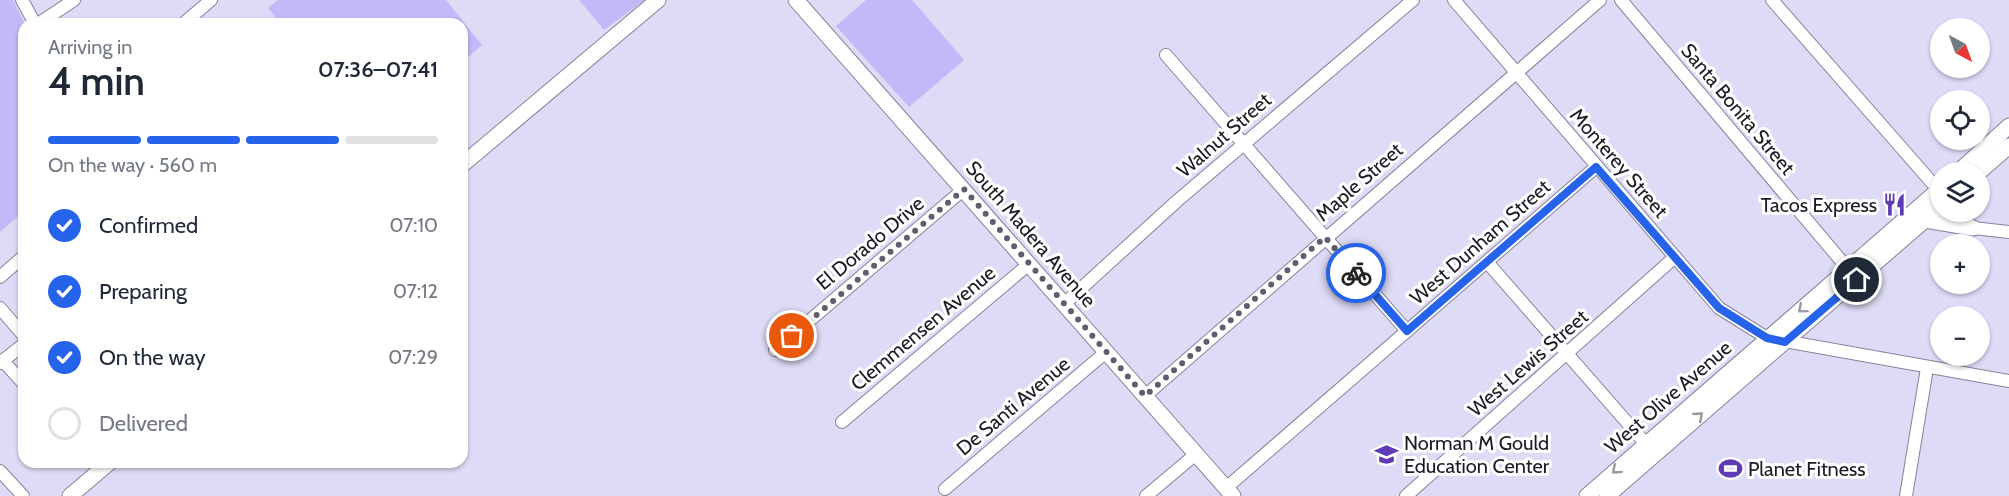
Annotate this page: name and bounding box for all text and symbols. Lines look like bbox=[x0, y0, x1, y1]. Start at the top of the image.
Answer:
north arrow bbox=[1930, 18, 1990, 78]
map controls bbox=[1930, 18, 1990, 366]
text: Arriving in bbox=[48, 35, 132, 59]
street label: Santa Bonita Street bbox=[1676, 39, 1800, 180]
text: 07:36–07:41 bbox=[318, 56, 438, 83]
text: 4 min bbox=[48, 57, 145, 105]
street label: Walnut Street bbox=[1172, 87, 1276, 182]
button: locate bbox=[1930, 90, 1990, 150]
street label: Monterey Street bbox=[1565, 103, 1673, 223]
street label: Maple Street bbox=[1311, 137, 1408, 226]
text: On the way · 560 m bbox=[48, 153, 217, 177]
street label: South Madera Avenue bbox=[961, 156, 1101, 312]
button: layers bbox=[1930, 162, 1990, 222]
street label: West Dunham Street bbox=[1405, 174, 1555, 309]
street label: El Dorado Drive bbox=[811, 191, 929, 295]
restaurant icon: Tacos Express bbox=[1882, 192, 1908, 218]
place label: Tacos Express bbox=[1761, 193, 1877, 217]
icon: check bbox=[48, 209, 81, 242]
text: Confirmed bbox=[99, 212, 198, 239]
text: 07:10 bbox=[390, 213, 438, 237]
button: + bbox=[1930, 234, 1990, 294]
courier bbox=[1326, 243, 1386, 303]
pin bbox=[1831, 254, 1882, 305]
icon: bike bbox=[1340, 257, 1373, 290]
street label: Clemmensen Avenue bbox=[846, 261, 1000, 395]
icon: home bbox=[1840, 263, 1873, 296]
icon: check bbox=[48, 275, 81, 308]
text: Preparing bbox=[99, 278, 187, 305]
text: 07:12 bbox=[393, 279, 438, 303]
one-way arrow bbox=[1798, 302, 1809, 313]
street label: West Lewis Street bbox=[1463, 304, 1593, 422]
button: − bbox=[1930, 306, 1990, 366]
pin bbox=[766, 310, 817, 361]
icon: bag bbox=[775, 319, 808, 352]
street label: West Olive Avenue bbox=[1600, 335, 1736, 459]
icon: check bbox=[48, 341, 81, 374]
text: On the way bbox=[99, 344, 206, 371]
text: 07:29 bbox=[388, 345, 438, 369]
street label: De Santi Avenue bbox=[952, 352, 1074, 460]
text: Delivered bbox=[99, 410, 188, 437]
one-way arrow bbox=[1692, 412, 1703, 423]
place label: Norman M Gould Education Center bbox=[1404, 431, 1550, 478]
school or university icon: Norman M Gould Education Center bbox=[1373, 442, 1399, 468]
sports icon: Planet Fitness bbox=[1717, 456, 1743, 482]
place label: Planet Fitness bbox=[1748, 457, 1866, 481]
one-way arrow bbox=[1612, 463, 1623, 474]

